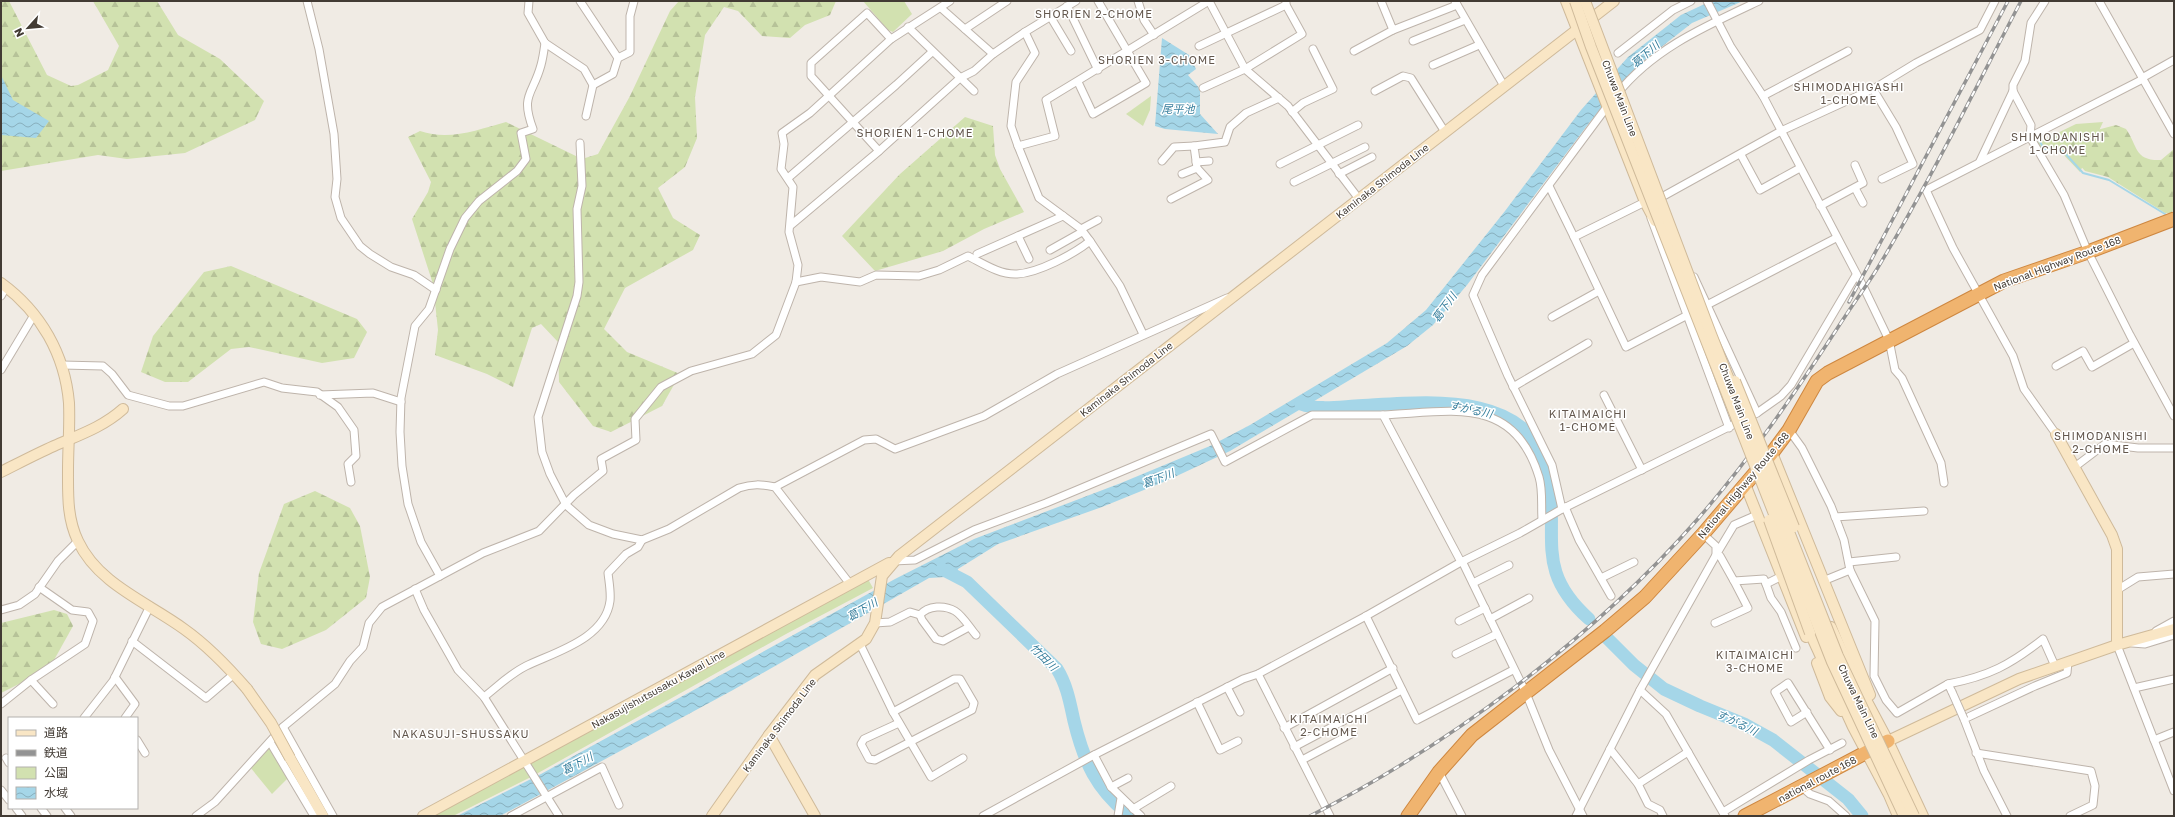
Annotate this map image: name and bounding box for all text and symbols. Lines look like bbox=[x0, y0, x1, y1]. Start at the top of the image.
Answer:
district label: SHORIEN 2-CHOME bbox=[1035, 7, 1153, 20]
north arrow bbox=[8, 8, 48, 48]
text: N bbox=[11, 26, 26, 39]
water label: 葛下川 bbox=[1628, 38, 1662, 70]
district label: SHORIEN 3-CHOME bbox=[1098, 53, 1216, 66]
street label: Chuwa Main Line bbox=[1600, 58, 1640, 138]
district label: SHIMODAHIGASHI 1-CHOME bbox=[1794, 80, 1904, 106]
water label: 尾平池 bbox=[1162, 102, 1195, 115]
district label: SHORIEN 1-CHOME bbox=[857, 126, 973, 139]
district label: SHIMODANISHI 1-CHOME bbox=[2011, 130, 2105, 156]
street label: Kaminaka Shimoda Line bbox=[1333, 141, 1431, 221]
street label: National Highway Route 168 bbox=[1992, 233, 2122, 293]
water label: 葛下川 bbox=[1429, 289, 1460, 324]
street label: Kaminaka Shimoda Line bbox=[1077, 339, 1175, 419]
street label: Chuwa Main Line bbox=[1717, 361, 1757, 441]
water label: すがる川 bbox=[1448, 398, 1495, 420]
district label: KITAIMAICHI 1-CHOME bbox=[1549, 407, 1627, 433]
street label: National Highway Route 168 bbox=[1695, 429, 1791, 541]
district label: SHIMODANISHI 2-CHOME bbox=[2054, 429, 2148, 455]
water label: 葛下川 bbox=[1140, 466, 1177, 490]
water label: 葛下川 bbox=[844, 595, 880, 623]
water label: 竹田川 bbox=[1028, 641, 1061, 674]
street label: Nakasujishutsusaku Kawai Line bbox=[589, 647, 727, 731]
district label: KITAIMAICHI 3-CHOME bbox=[1716, 648, 1794, 674]
street label: Chuwa Main Line bbox=[1836, 662, 1882, 740]
street label: Kaminaka Shimoda Line bbox=[740, 676, 818, 774]
water label: すがる川 bbox=[1714, 707, 1761, 738]
district label: KITAIMAICHI 2-CHOME bbox=[1290, 712, 1368, 738]
legend bbox=[8, 717, 138, 809]
text: 道路 bbox=[44, 725, 68, 740]
district label: NAKASUJI-SHUSSAKU bbox=[393, 727, 530, 740]
text: 鉄道 bbox=[44, 745, 68, 760]
water label: 葛下川 bbox=[559, 749, 596, 776]
street label: national route 168 bbox=[1776, 753, 1858, 805]
text: 公園 bbox=[44, 765, 68, 780]
text: 水域 bbox=[44, 785, 68, 800]

